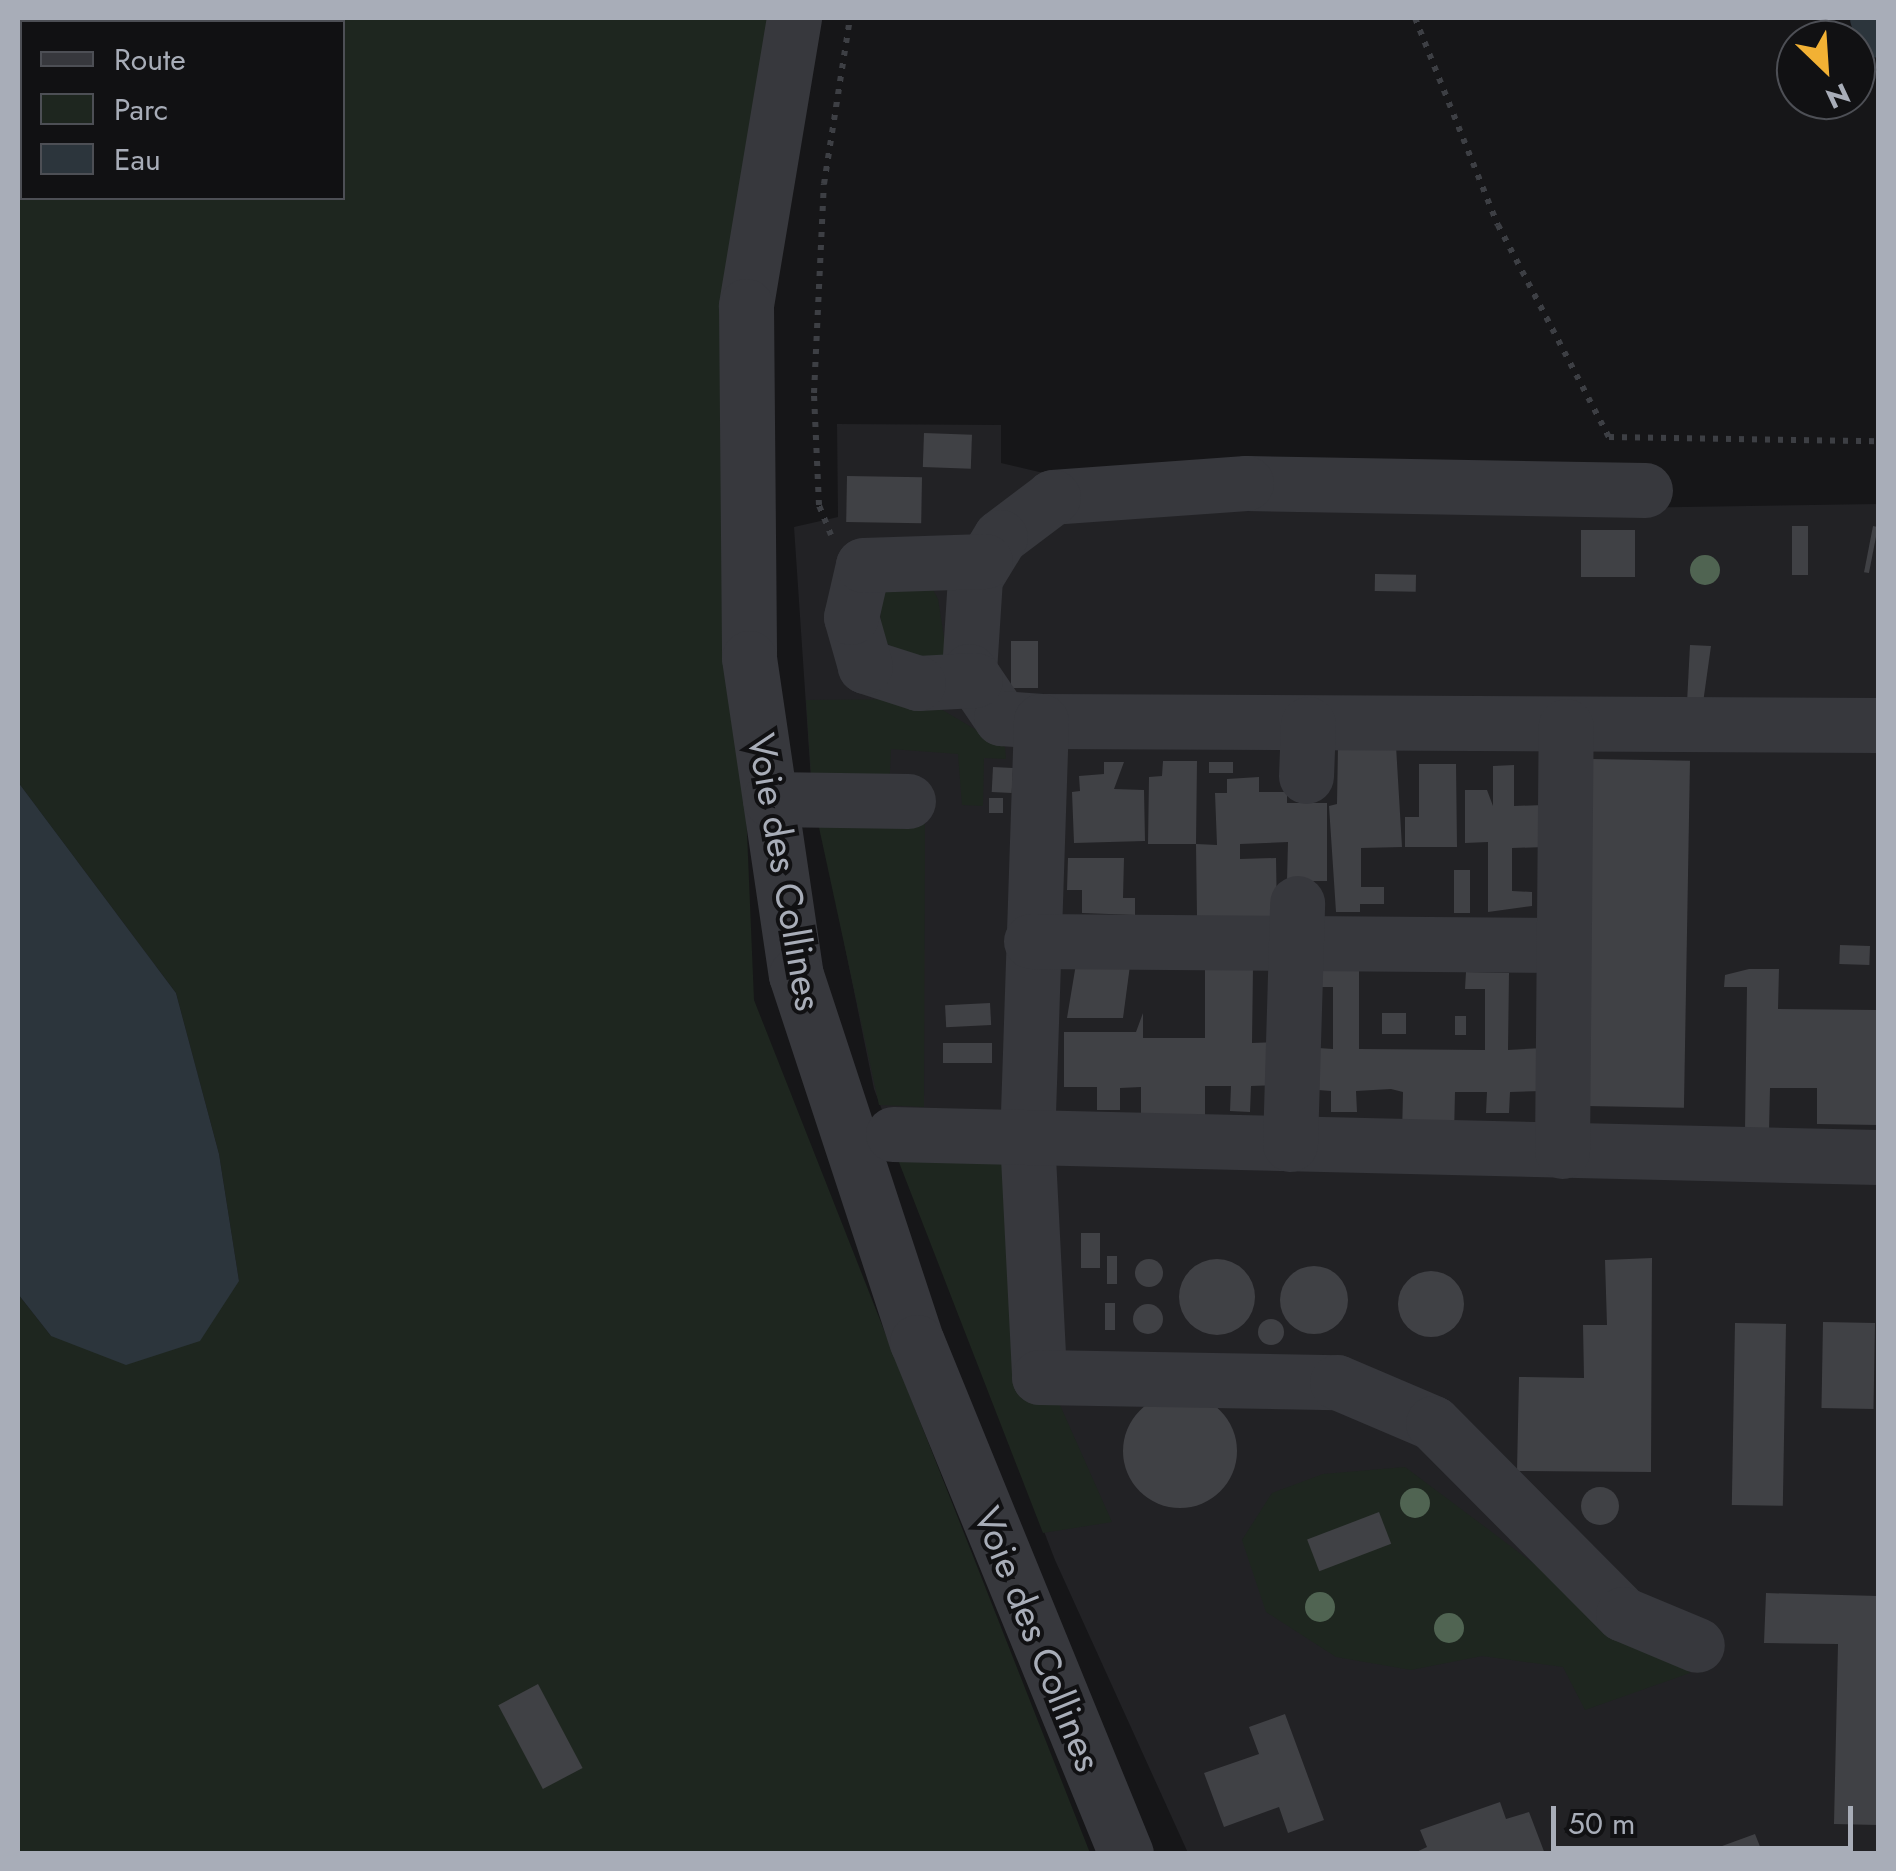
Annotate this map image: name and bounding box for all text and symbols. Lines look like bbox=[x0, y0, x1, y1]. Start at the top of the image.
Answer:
legend bbox=[20, 20, 345, 200]
north arrow bbox=[1776, 20, 1876, 120]
text: Route bbox=[114, 38, 186, 81]
text: N bbox=[1819, 73, 1857, 119]
text: Parc bbox=[114, 88, 168, 131]
text: Eau bbox=[114, 138, 161, 181]
street label: Voie des Collines bbox=[738, 730, 832, 1014]
street label: Voie des Collines bbox=[964, 1500, 1112, 1778]
scale bar bbox=[1556, 1786, 1858, 1848]
text: 50 m bbox=[1568, 1802, 1635, 1845]

